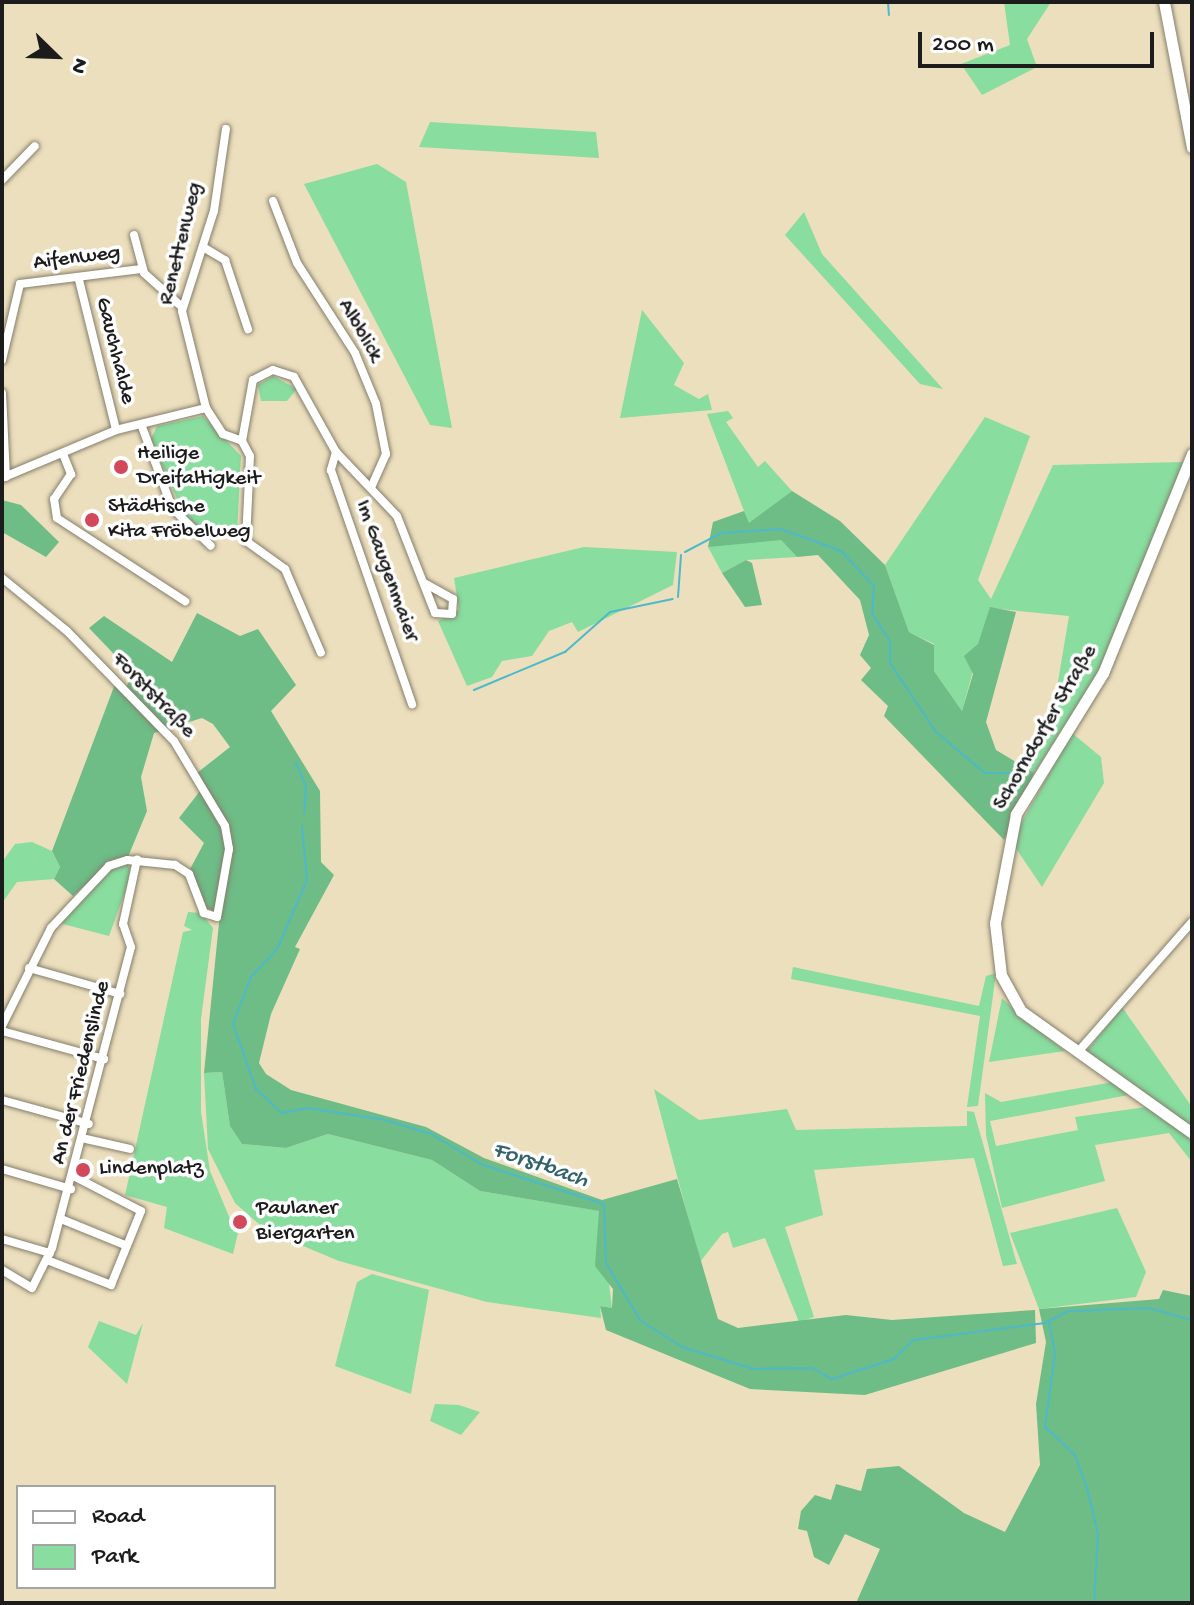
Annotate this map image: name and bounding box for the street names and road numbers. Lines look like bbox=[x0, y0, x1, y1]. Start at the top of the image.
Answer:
street label: Renettenweg bbox=[154, 180, 210, 308]
street label: Aifenweg bbox=[32, 241, 122, 277]
street label: Gauchhalde bbox=[88, 295, 140, 407]
street label: Albblick bbox=[331, 295, 387, 367]
street label: Im Gaugenmaier bbox=[348, 497, 424, 645]
street label: Schorndorfer Straße bbox=[988, 641, 1104, 815]
street label: Forststraße bbox=[106, 647, 200, 745]
street label: An der Friedenslinde bbox=[46, 979, 118, 1167]

